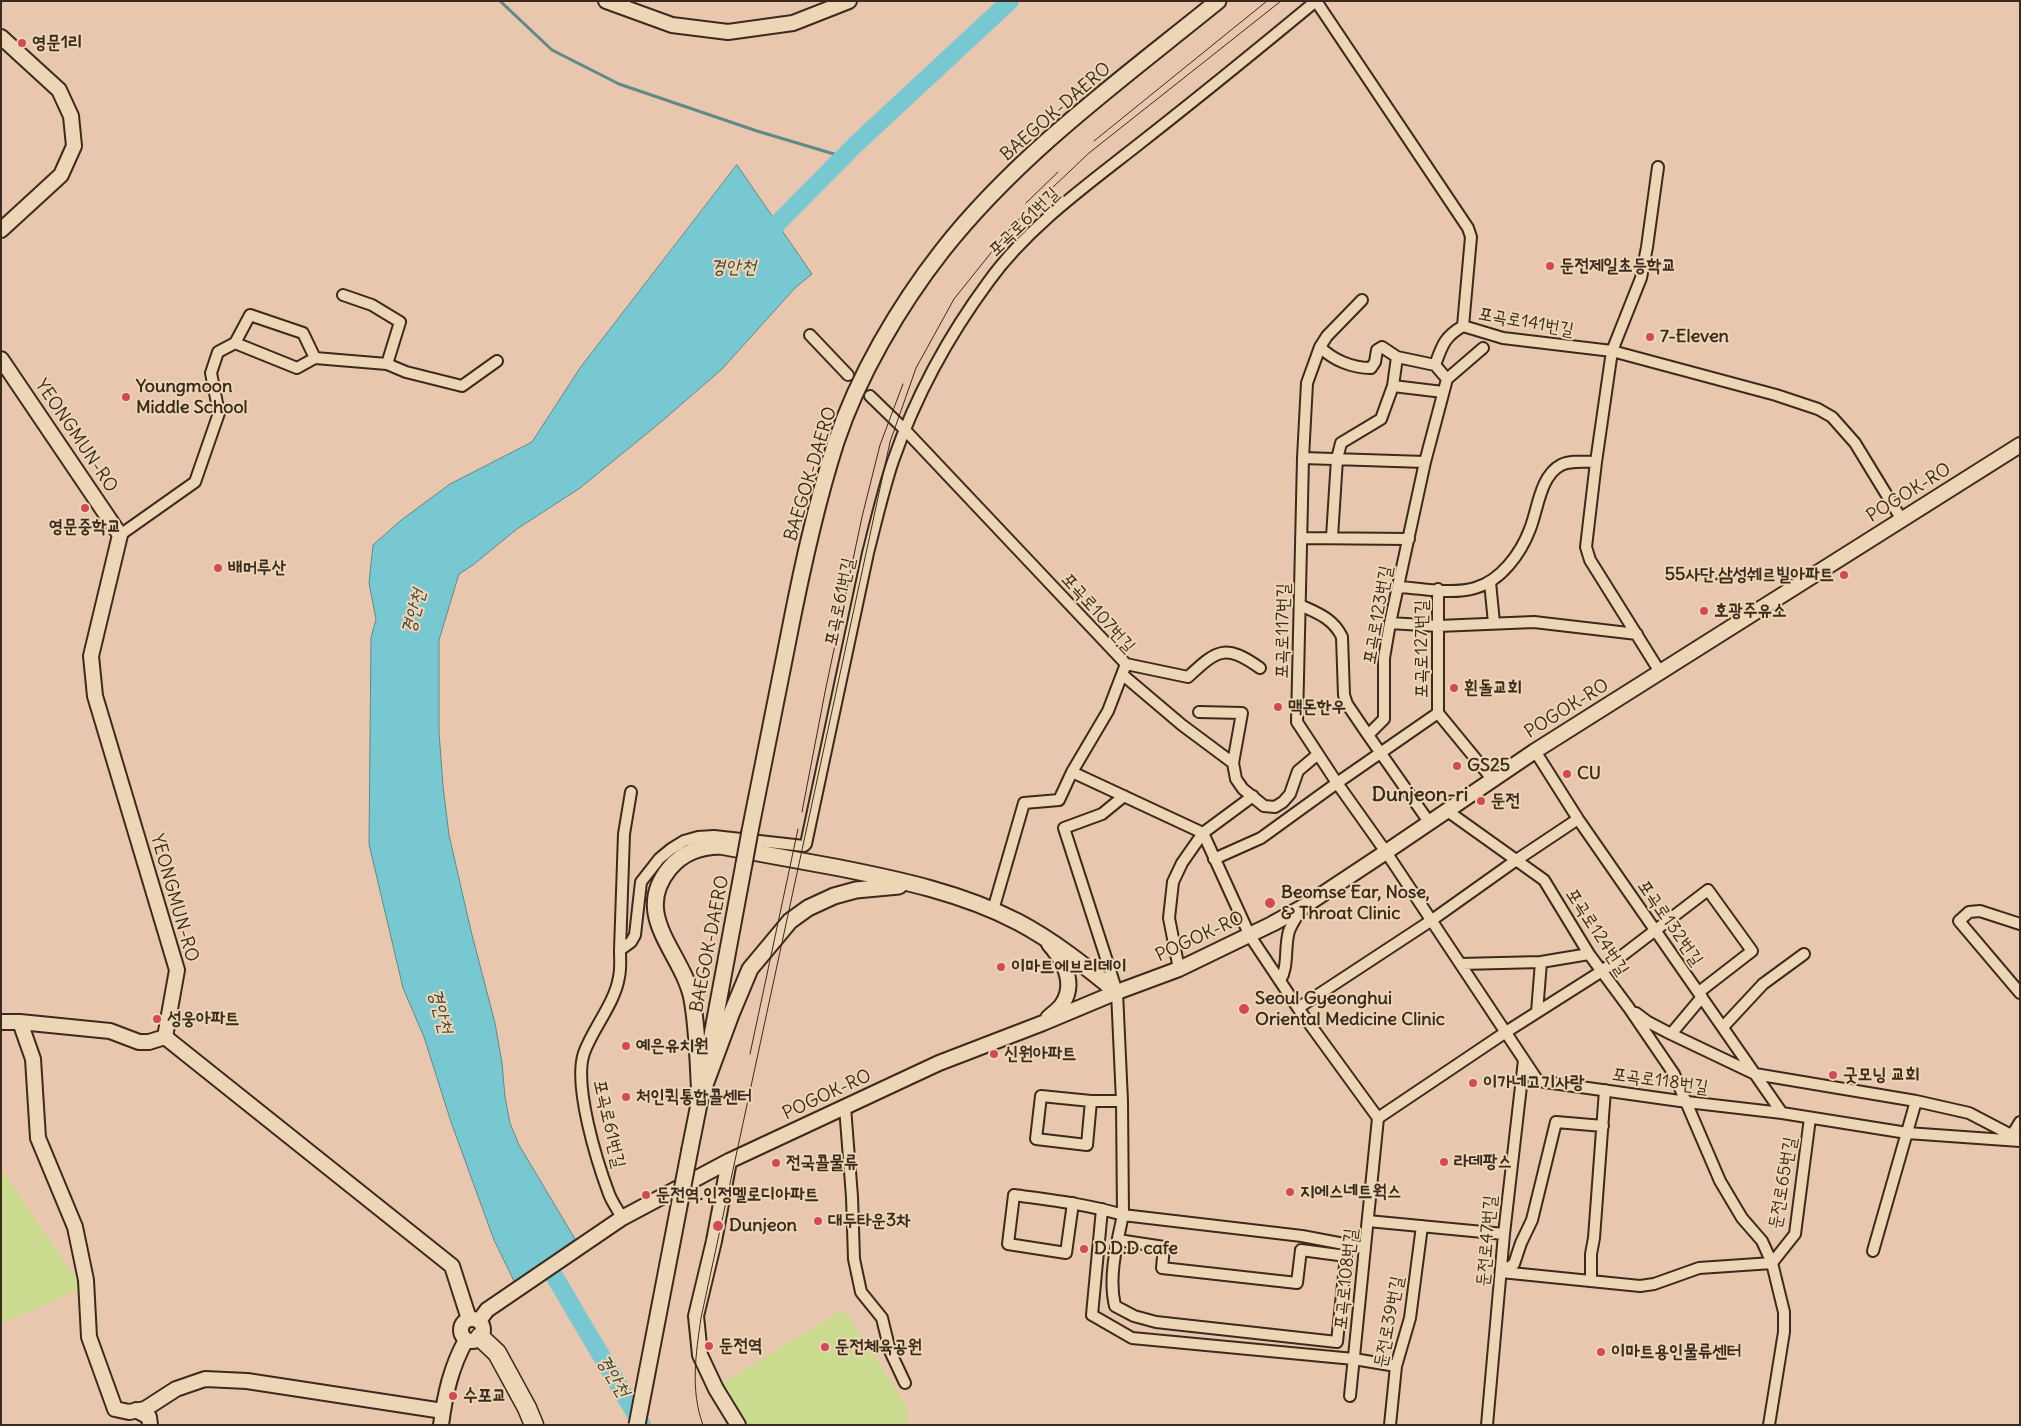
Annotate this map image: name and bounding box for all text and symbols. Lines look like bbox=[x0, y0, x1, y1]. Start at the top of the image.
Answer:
place label: 영문1리 bbox=[32, 32, 83, 54]
marker: 영문1리 bbox=[16, 37, 28, 49]
street label: BAEGOK-DAERO bbox=[996, 58, 1116, 166]
street label: 포곡로61번길 bbox=[984, 183, 1064, 261]
place label: 둔전제일초등학교 bbox=[1560, 255, 1676, 277]
water label: 경안천 bbox=[710, 257, 756, 279]
marker: 둔전제일초등학교 bbox=[1544, 260, 1556, 272]
street label: 포곡로141번길 bbox=[1476, 303, 1576, 341]
place label: 7-Eleven bbox=[1660, 326, 1729, 348]
marker: 7-Eleven bbox=[1644, 331, 1656, 343]
street label: YEONGMUN-RO bbox=[30, 375, 122, 497]
place label: Youngmoon Middle School bbox=[136, 376, 248, 418]
marker: Youngmoon Middle School bbox=[120, 391, 132, 403]
street label: BAEGOK-DAERO bbox=[780, 404, 842, 544]
street label: POGOK-RO bbox=[1863, 459, 1955, 527]
marker: 영문중학교 bbox=[79, 502, 91, 514]
place label: 영문중학교 bbox=[49, 516, 121, 538]
street label: 포곡로61번길 bbox=[820, 556, 860, 648]
place label: 배머루산 bbox=[228, 557, 286, 579]
marker: 배머루산 bbox=[212, 562, 224, 574]
street label: 포곡로123번길 bbox=[1359, 564, 1397, 666]
place label: 55사단.삼성쉐르빌아파트 bbox=[1665, 564, 1834, 586]
street label: 포곡로107번길 bbox=[1057, 569, 1139, 657]
marker: 55사단.삼성쉐르빌아파트 bbox=[1838, 569, 1850, 581]
street label: 포곡로117번길 bbox=[1271, 583, 1295, 679]
water label: 경안천 bbox=[397, 587, 431, 637]
street label: 포곡로127번길 bbox=[1411, 600, 1433, 698]
place label: 호광주유소 bbox=[1714, 600, 1786, 622]
marker: 호광주유소 bbox=[1698, 605, 1710, 617]
street label: POGOK-RO bbox=[1521, 675, 1613, 743]
place label: 흰돌교회 bbox=[1464, 677, 1522, 699]
marker: 흰돌교회 bbox=[1448, 682, 1460, 694]
place label: 맥돈한우 bbox=[1288, 696, 1346, 718]
marker: 맥돈한우 bbox=[1272, 701, 1284, 713]
place label: GS25 bbox=[1467, 755, 1510, 777]
marker: GS25 bbox=[1451, 760, 1463, 772]
place label: CU bbox=[1577, 763, 1601, 785]
marker: CU bbox=[1561, 768, 1573, 780]
district label: Dunjeon-ri bbox=[1372, 783, 1468, 807]
place label: 둔전 bbox=[1491, 790, 1520, 812]
marker: 둔전 bbox=[1475, 795, 1487, 807]
street label: YEONGMUN-RO bbox=[145, 832, 203, 964]
street label: BAEGOK-DAERO bbox=[686, 874, 734, 1014]
street label: 포곡로132번길 bbox=[1633, 876, 1707, 970]
place label: Beomse Ear, Nose, & Throat Clinic bbox=[1281, 882, 1430, 924]
street label: 포곡로124번길 bbox=[1561, 884, 1633, 980]
marker: Beomse Ear, Nose, & Throat Clinic bbox=[1263, 896, 1277, 910]
street label: POGOK-RO bbox=[1152, 907, 1248, 967]
place label: 이마트에브리데이 bbox=[1011, 956, 1127, 978]
marker: 이마트에브리데이 bbox=[995, 961, 1007, 973]
water label: 경안천 bbox=[423, 986, 457, 1036]
place label: Seoul Gyeonghui Oriental Medicine Clinic bbox=[1255, 988, 1445, 1030]
marker: Seoul Gyeonghui Oriental Medicine Clinic bbox=[1237, 1002, 1251, 1016]
place label: 성웅아파트 bbox=[167, 1008, 239, 1030]
marker: 성웅아파트 bbox=[151, 1013, 163, 1025]
place label: 예은유치원 bbox=[636, 1035, 708, 1057]
marker: 예은유치원 bbox=[620, 1040, 632, 1052]
place label: 신원아파트 bbox=[1004, 1043, 1076, 1065]
marker: 신원아파트 bbox=[988, 1048, 1000, 1060]
street label: 포곡로118번길 bbox=[1610, 1064, 1710, 1098]
place label: 굿모닝 교회 bbox=[1843, 1064, 1920, 1086]
street label: POGOK-RO bbox=[779, 1065, 875, 1125]
marker: 굿모닝 교회 bbox=[1827, 1069, 1839, 1081]
place label: 이가네고기사랑 bbox=[1483, 1072, 1584, 1094]
marker: 이가네고기사랑 bbox=[1467, 1077, 1479, 1089]
street label: 포곡로61번길 bbox=[588, 1078, 630, 1170]
place label: 처인퀵통합콜센터 bbox=[636, 1086, 752, 1108]
marker: 처인퀵통합콜센터 bbox=[620, 1091, 632, 1103]
street label: 둔전로65번길 bbox=[1764, 1135, 1802, 1231]
place label: 라데팡스 bbox=[1454, 1151, 1512, 1173]
place label: 전국콜물류 bbox=[786, 1152, 858, 1174]
marker: 라데팡스 bbox=[1438, 1156, 1450, 1168]
marker: 전국콜물류 bbox=[770, 1157, 782, 1169]
place label: 지에스네트웍스 bbox=[1300, 1181, 1401, 1203]
place label: 둔전역.인정멜로디아파트 bbox=[656, 1184, 819, 1206]
marker: 지에스네트웍스 bbox=[1284, 1186, 1296, 1198]
marker: 둔전역.인정멜로디아파트 bbox=[640, 1189, 652, 1201]
street label: 둔전로47번길 bbox=[1472, 1194, 1502, 1288]
place label: 대두타운3차 bbox=[828, 1210, 911, 1232]
place label: Dunjeon bbox=[729, 1215, 797, 1237]
marker: 대두타운3차 bbox=[812, 1215, 824, 1227]
marker: Dunjeon bbox=[711, 1219, 725, 1233]
street label: 포곡로108번길 bbox=[1330, 1227, 1362, 1331]
place label: D.D.D cafe bbox=[1094, 1238, 1178, 1260]
marker: D.D.D cafe bbox=[1078, 1243, 1090, 1255]
street label: 둔전로39번길 bbox=[1370, 1274, 1408, 1370]
place label: 둔전역 bbox=[719, 1335, 762, 1357]
place label: 둔전체육공원 bbox=[835, 1336, 922, 1358]
marker: 둔전역 bbox=[703, 1340, 715, 1352]
marker: 둔전체육공원 bbox=[819, 1341, 831, 1353]
place label: 이마트용인물류센터 bbox=[1611, 1341, 1741, 1363]
marker: 이마트용인물류센터 bbox=[1595, 1346, 1607, 1358]
water label: 경안천 bbox=[591, 1350, 635, 1402]
place label: 수포교 bbox=[463, 1385, 506, 1407]
marker: 수포교 bbox=[447, 1390, 459, 1402]

